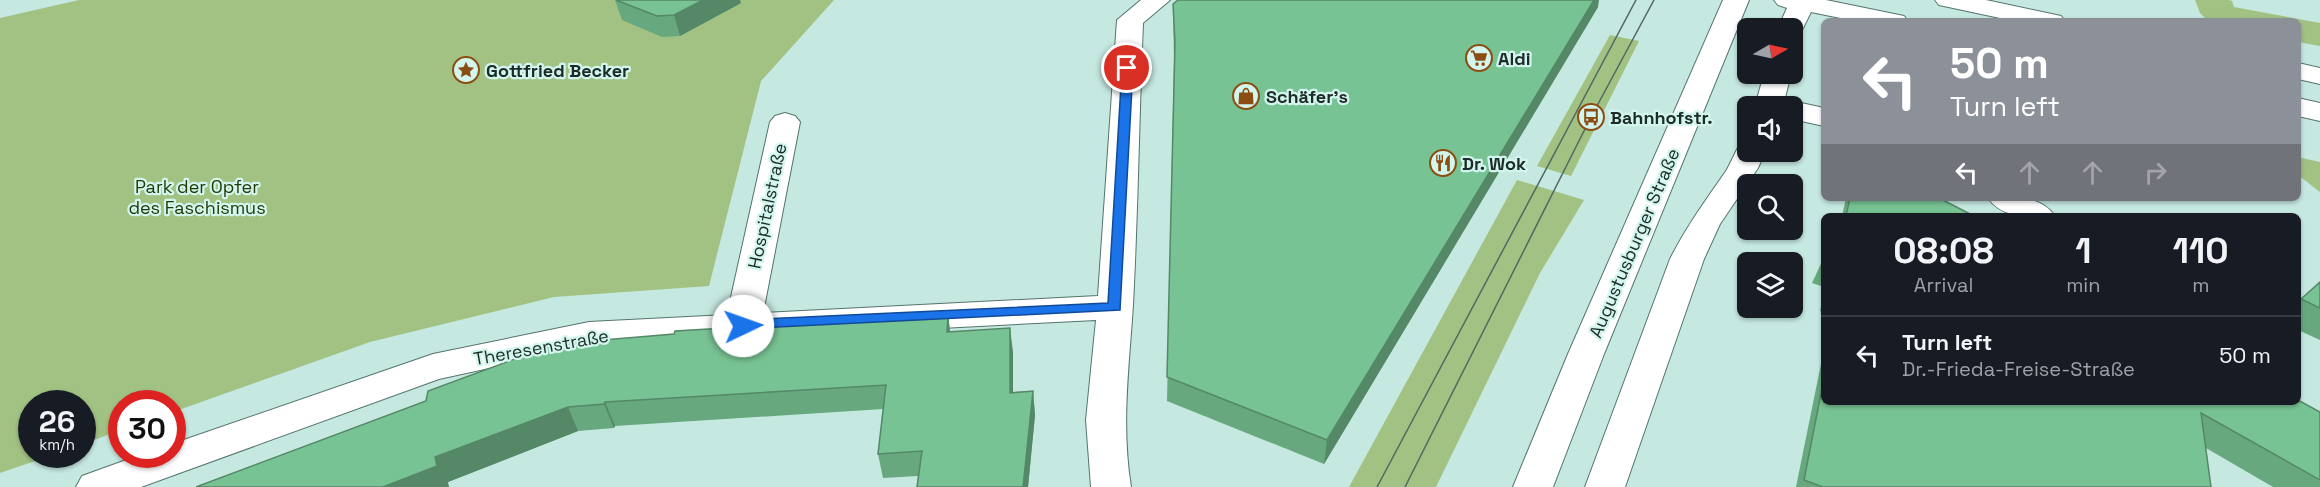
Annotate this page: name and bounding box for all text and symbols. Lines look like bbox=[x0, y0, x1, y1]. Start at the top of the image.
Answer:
north arrow bbox=[1737, 18, 1803, 84]
map controls bbox=[1737, 18, 1803, 318]
text: 50 m bbox=[1950, 37, 2049, 90]
pin bbox=[1101, 42, 1152, 93]
icon: left bbox=[1851, 42, 1929, 120]
supermarket icon: Aldi bbox=[1464, 43, 1494, 73]
place label: Aldi bbox=[1498, 47, 1530, 70]
icon: arrive bbox=[1110, 51, 1143, 84]
place icon: Gottfried Becker bbox=[451, 55, 481, 85]
place label: Gottfried Becker bbox=[486, 59, 629, 82]
shop icon: Schäfer's bbox=[1231, 81, 1261, 111]
place label: Schäfer's bbox=[1266, 85, 1348, 108]
text: Turn left bbox=[1950, 89, 2060, 124]
button: sound bbox=[1737, 96, 1803, 162]
bus stop icon: Bahnhofstr. bbox=[1576, 102, 1606, 132]
place label: Bahnhofstr. bbox=[1610, 106, 1713, 129]
street label: Hospitalstraße bbox=[742, 141, 792, 271]
street label: Augustusburger Straße bbox=[1584, 145, 1684, 341]
restaurant icon: Dr. Wok bbox=[1428, 148, 1458, 178]
place label: Dr. Wok bbox=[1462, 152, 1526, 175]
icon: left bbox=[1950, 156, 1983, 189]
icon: ahead bbox=[2013, 156, 2046, 189]
icon: ahead bbox=[2076, 156, 2109, 189]
icon: right bbox=[2139, 156, 2172, 189]
button: search bbox=[1737, 174, 1803, 240]
park label: Park der Opfer des Faschismus bbox=[128, 175, 266, 219]
text: 08:08 bbox=[1893, 228, 1994, 274]
text: 1 bbox=[2075, 228, 2091, 274]
text: 110 bbox=[2173, 228, 2229, 274]
button: layers bbox=[1737, 252, 1803, 318]
text: Arrival bbox=[1914, 272, 1973, 298]
text: min bbox=[2066, 272, 2101, 298]
text: m bbox=[2192, 272, 2209, 298]
position arrow bbox=[711, 294, 775, 358]
street label: Theresenstraße bbox=[472, 324, 610, 370]
text: Turn left bbox=[1902, 328, 1992, 356]
icon: left bbox=[1851, 339, 1884, 372]
text: 50 m bbox=[2219, 341, 2271, 369]
text: Dr.-Frieda-Freise-Straße bbox=[1902, 356, 2135, 382]
speed limit sign: 30 bbox=[108, 390, 186, 468]
text: 26 bbox=[39, 402, 75, 441]
text: km/h bbox=[39, 435, 75, 454]

